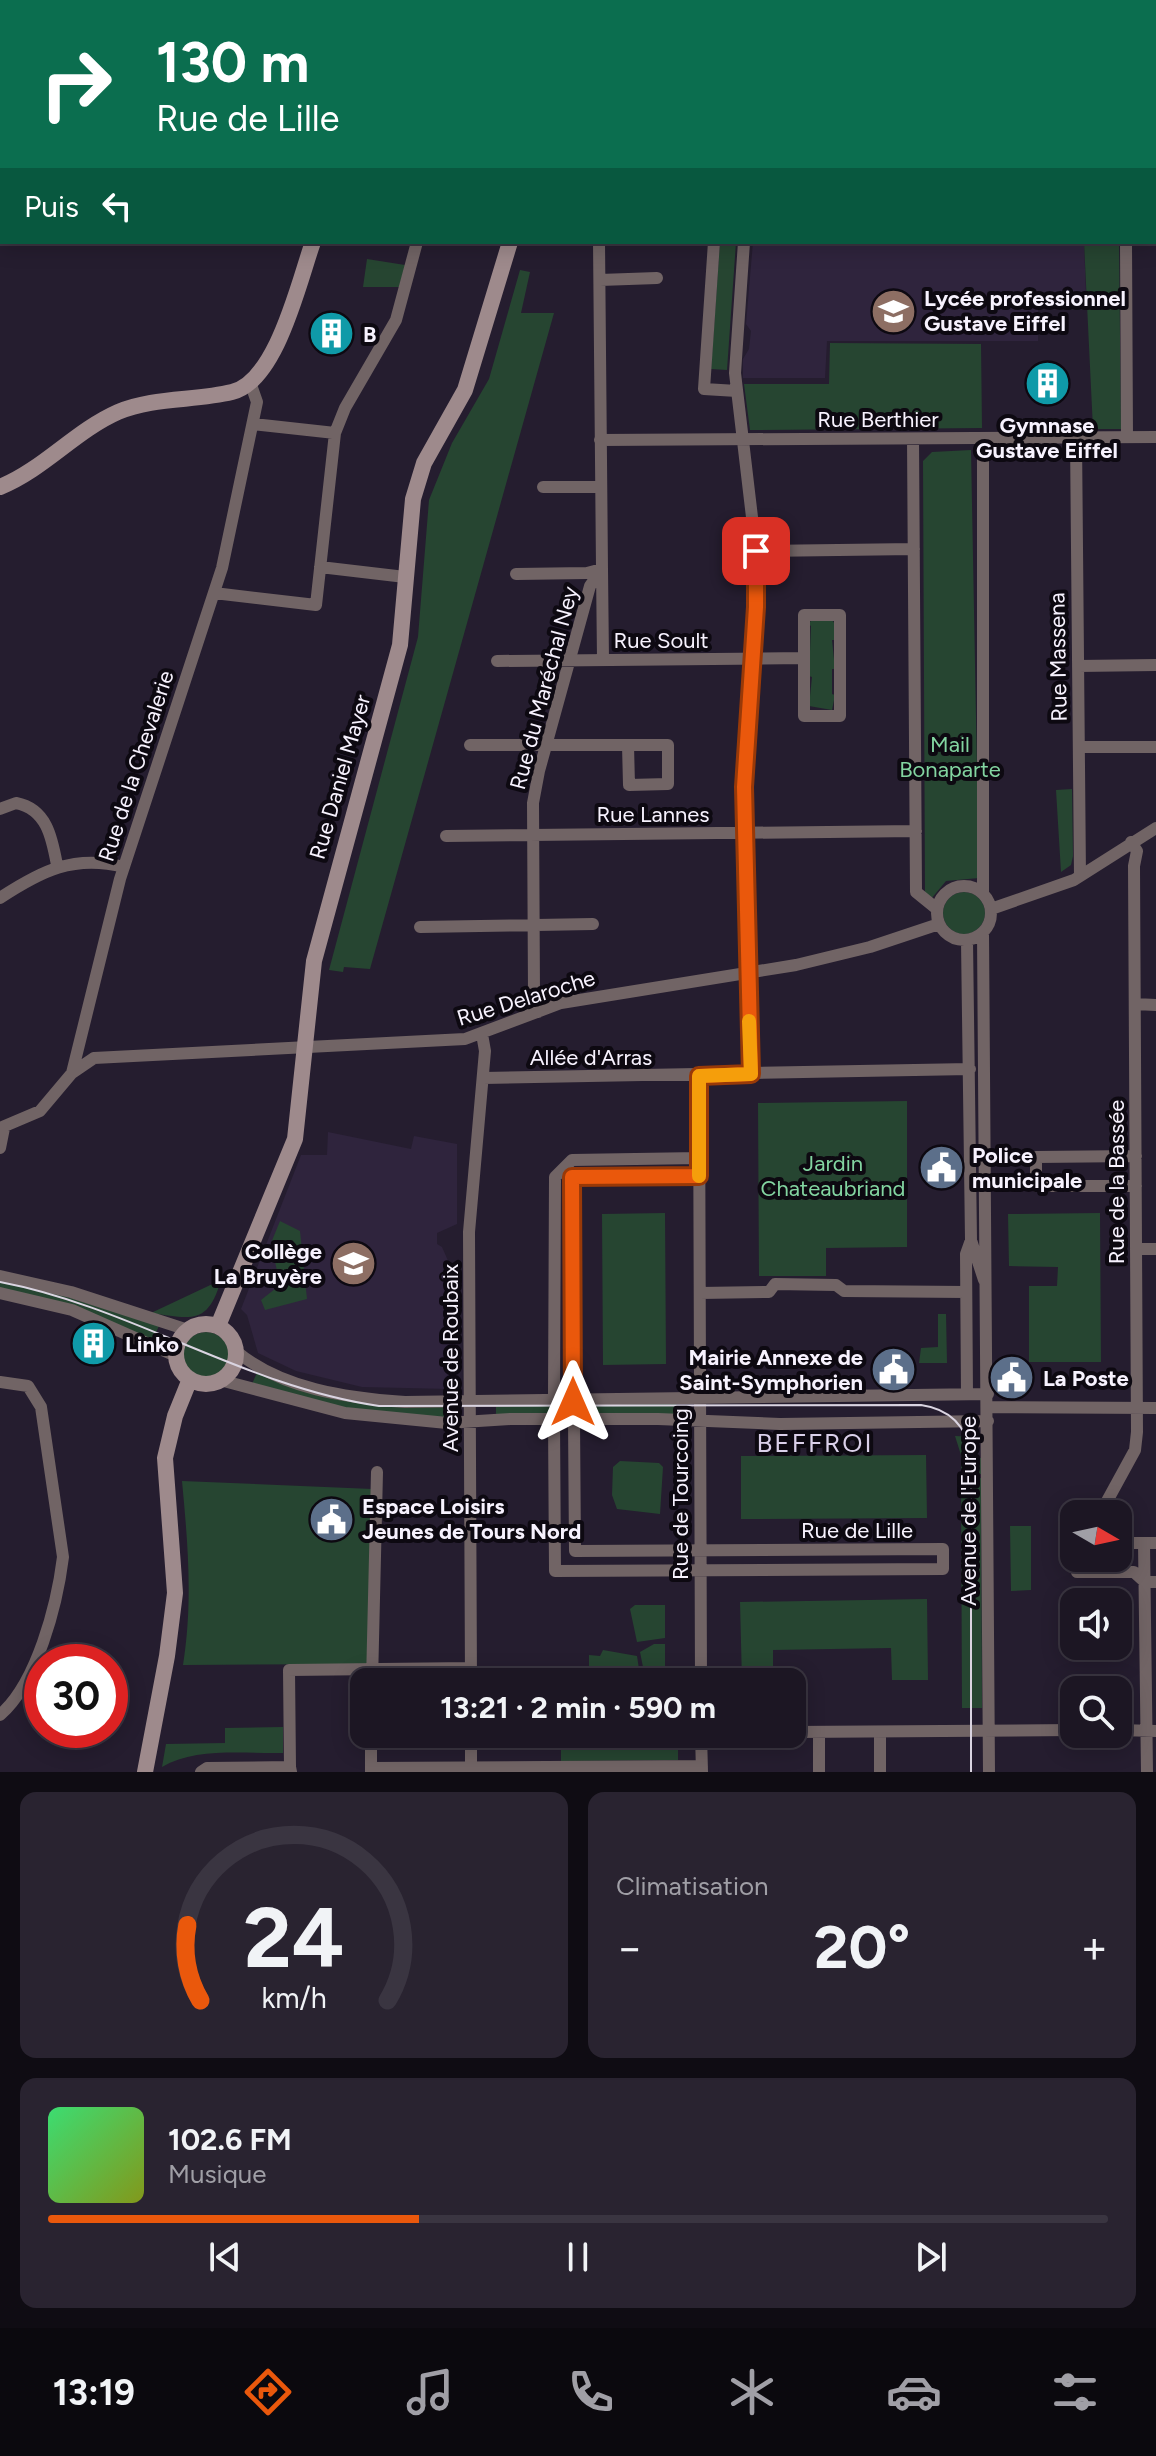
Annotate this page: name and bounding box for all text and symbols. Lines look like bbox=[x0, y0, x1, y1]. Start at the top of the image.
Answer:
text: 130 m bbox=[156, 29, 309, 96]
icon: right bbox=[24, 32, 128, 136]
text: Rue de Lille bbox=[156, 97, 339, 140]
icon: left bbox=[95, 184, 139, 228]
text: Puis bbox=[24, 188, 79, 225]
place label: Lycée professionnel Gustave Eiffel bbox=[924, 285, 1126, 337]
school or university icon: Lycée professionnel Gustave Eiffel bbox=[869, 287, 917, 335]
building icon: B bbox=[308, 310, 356, 358]
place label: B bbox=[363, 321, 376, 348]
building icon: Gymnase Gustave Eiffel bbox=[1023, 360, 1071, 408]
street label: Rue Berthier bbox=[817, 406, 939, 433]
place label: Gymnase Gustave Eiffel bbox=[976, 412, 1118, 464]
pin bbox=[722, 517, 790, 585]
icon: arrive bbox=[734, 529, 778, 573]
street label: Rue du Maréchal Ney bbox=[504, 583, 584, 793]
street label: Rue Massena bbox=[1043, 592, 1073, 722]
street label: Rue Soult bbox=[613, 627, 709, 654]
street label: Rue de la Chevalerie bbox=[92, 667, 180, 865]
street label: Rue Daniel Mayer bbox=[304, 691, 377, 862]
park label: Mail Bonaparte bbox=[899, 731, 1001, 783]
street label: Rue Lannes bbox=[597, 801, 709, 828]
street label: Rue Delaroche bbox=[454, 964, 598, 1032]
street label: Allée d'Arras bbox=[530, 1044, 652, 1071]
street label: Rue de la Bassée bbox=[1103, 1100, 1130, 1264]
place label: Police municipale bbox=[972, 1142, 1082, 1194]
public building icon: Police municipale bbox=[917, 1144, 965, 1192]
park label: Jardin Chateaubriand bbox=[761, 1150, 905, 1202]
place label: Collège La Bruyère bbox=[214, 1238, 322, 1290]
school or university icon: Collège La Bruyère bbox=[329, 1240, 377, 1288]
street label: Avenue de Roubaix bbox=[437, 1263, 464, 1452]
building icon: Linko bbox=[70, 1320, 118, 1368]
place label: Linko bbox=[125, 1331, 179, 1358]
place label: Mairie Annexe de Saint-Symphorien bbox=[679, 1344, 863, 1396]
public building icon: Mairie Annexe de Saint-Symphorien bbox=[870, 1346, 918, 1394]
public building icon: La Poste bbox=[988, 1354, 1036, 1402]
position arrow bbox=[531, 1360, 615, 1444]
place label: La Poste bbox=[1043, 1365, 1129, 1392]
street label: Rue de Tourcoing bbox=[667, 1408, 694, 1580]
street label: Avenue de l'Europe bbox=[955, 1416, 982, 1606]
district label: BEFFROI bbox=[756, 1427, 874, 1459]
place label: Espace Loisirs Jeunes de Tours Nord bbox=[362, 1493, 581, 1545]
public building icon: Espace Loisirs Jeunes de Tours Nord bbox=[307, 1495, 355, 1543]
north arrow bbox=[1060, 1500, 1132, 1572]
map controls bbox=[1060, 1500, 1132, 1748]
street label: Rue de Lille bbox=[801, 1517, 913, 1544]
button: sound bbox=[1060, 1588, 1132, 1660]
speed limit sign: 30 bbox=[24, 1644, 128, 1748]
button: search bbox=[1060, 1676, 1132, 1748]
text: 13:21 · 2 min · 590 m bbox=[440, 1689, 716, 1726]
text: Climatisation bbox=[616, 1870, 769, 1902]
text: 24 bbox=[244, 1888, 344, 1988]
text: 20° bbox=[814, 1911, 910, 1983]
text: − bbox=[616, 1921, 643, 1974]
text: + bbox=[1081, 1921, 1108, 1974]
text: km/h bbox=[261, 1981, 327, 2015]
text: 102.6 FM bbox=[168, 2121, 292, 2158]
text: Musique bbox=[168, 2158, 266, 2190]
icon: previous bbox=[203, 2235, 247, 2279]
icon: pause bbox=[556, 2235, 600, 2279]
icon: next bbox=[909, 2235, 953, 2279]
icon: directions bbox=[240, 2364, 296, 2420]
icon: music bbox=[402, 2364, 458, 2420]
icon: phone bbox=[563, 2364, 619, 2420]
icon: climate bbox=[724, 2364, 780, 2420]
icon: car bbox=[886, 2364, 942, 2420]
icon: filters bbox=[1047, 2364, 1103, 2420]
text: 13:19 bbox=[53, 2371, 135, 2414]

